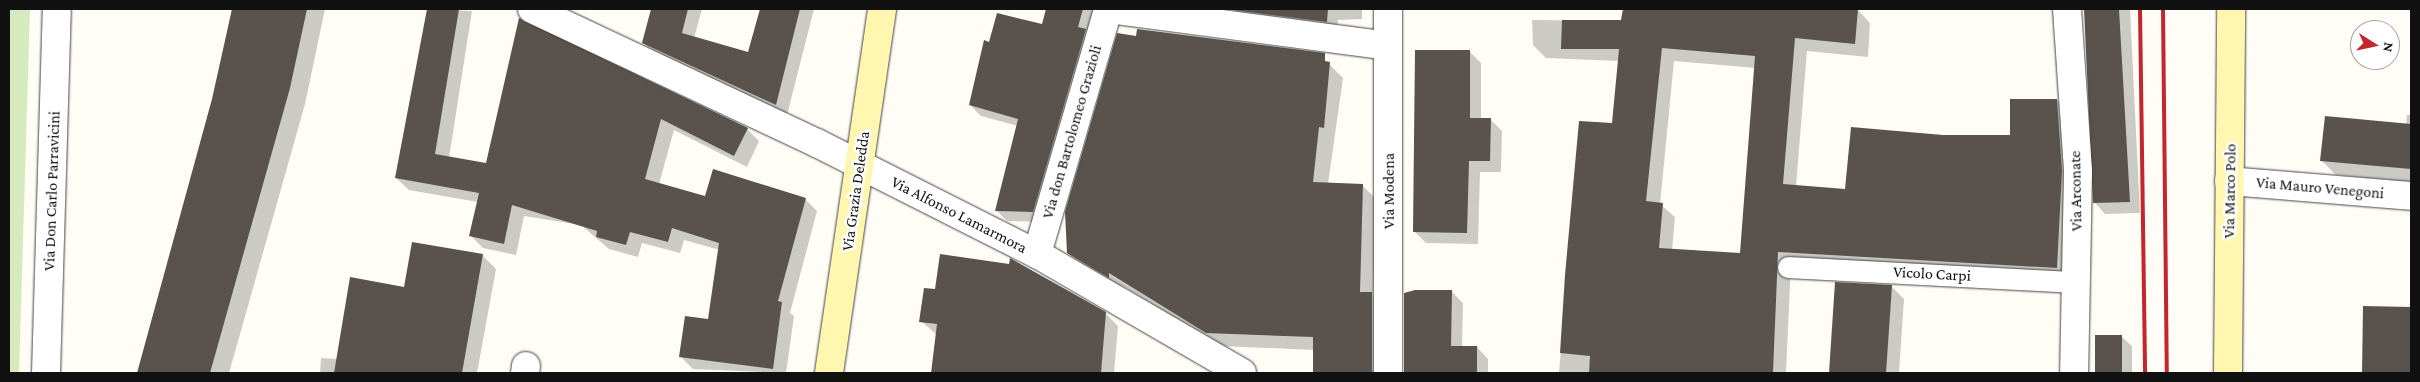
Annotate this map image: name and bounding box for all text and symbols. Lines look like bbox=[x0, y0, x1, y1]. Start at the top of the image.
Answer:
north arrow bbox=[2350, 20, 2400, 70]
text: N bbox=[2380, 41, 2397, 54]
street label: Via don Bartolomeo Grazioli bbox=[1038, 43, 1106, 221]
street label: Via Don Carlo Parravicini bbox=[40, 111, 64, 271]
street label: Via Grazia Deledda bbox=[838, 130, 874, 252]
street label: Via Marco Polo bbox=[2220, 143, 2240, 239]
street label: Via Arconate bbox=[2066, 151, 2086, 231]
street label: Via Modena bbox=[1379, 153, 1399, 229]
street label: Via Alfonso Lamarmora bbox=[888, 172, 1030, 258]
street label: Via Mauro Venegoni bbox=[2255, 173, 2385, 203]
street label: Vicolo Carpi bbox=[1893, 262, 1971, 286]

